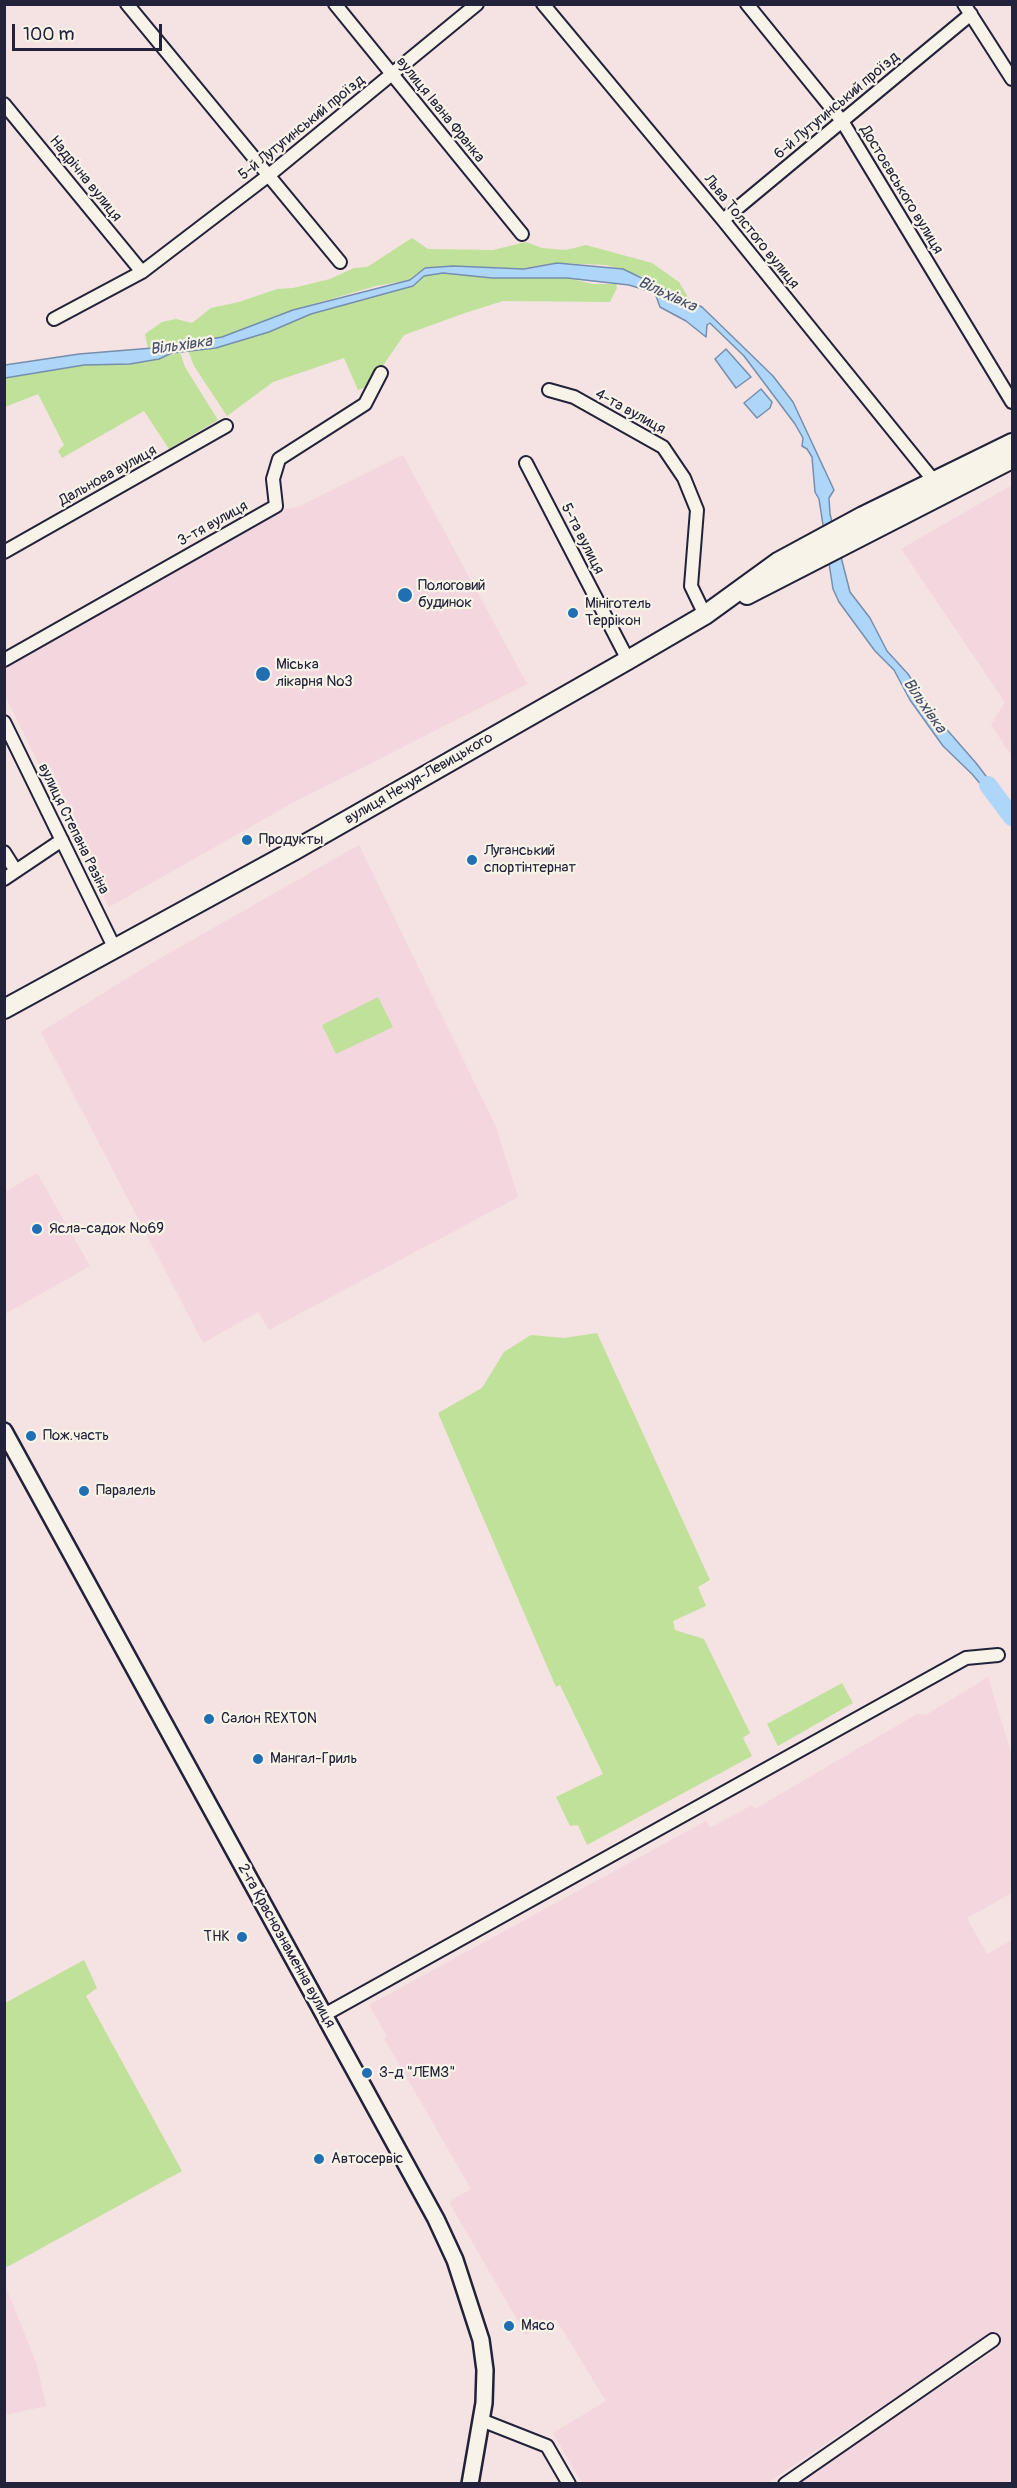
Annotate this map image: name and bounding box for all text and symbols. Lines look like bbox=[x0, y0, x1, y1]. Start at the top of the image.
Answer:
scale bar bbox=[15, 12, 165, 50]
text: 100 m bbox=[23, 23, 75, 46]
street label: 6-й Лутугинський проїзд bbox=[771, 48, 903, 164]
street label: вулиця Івана Франка bbox=[392, 54, 488, 166]
street label: 5-й Лутугинський проїзд bbox=[235, 72, 369, 184]
street label: Достоєвського вулиця bbox=[855, 122, 947, 258]
street label: Надрічна вулиця bbox=[45, 132, 125, 226]
street label: Льва Толстого вулиця bbox=[699, 171, 803, 293]
water label: Вільхівка bbox=[635, 273, 699, 317]
water label: Вільхівка bbox=[149, 332, 213, 360]
street label: 4-та вулиця bbox=[592, 385, 668, 439]
street label: Дальнова вулиця bbox=[56, 442, 160, 510]
street label: 3-тя вулиця bbox=[175, 497, 251, 551]
street label: 5-та вулиця bbox=[556, 501, 608, 577]
place label: Пологовий будинок bbox=[418, 577, 485, 612]
marker: Пологовий будинок bbox=[396, 586, 414, 604]
place label: Мініготель Террікон bbox=[585, 595, 651, 630]
marker: Мініготель Террікон bbox=[566, 606, 580, 620]
place label: Міська лікарня №3 bbox=[276, 656, 353, 691]
marker: Міська лікарня №3 bbox=[254, 665, 272, 683]
water label: Вільхівка bbox=[898, 675, 950, 737]
street label: вулиця Нечуя-Левицького bbox=[342, 729, 496, 829]
street label: вулиця Степана Разіна bbox=[33, 761, 113, 897]
place label: Продукты bbox=[259, 831, 323, 849]
marker: Продукты bbox=[240, 833, 254, 847]
place label: Луганський спортінтернат bbox=[484, 842, 576, 877]
marker: Луганський спортінтернат bbox=[465, 853, 479, 867]
place label: Ясла-садок №69 bbox=[49, 1220, 164, 1238]
marker: Ясла-садок №69 bbox=[30, 1222, 44, 1236]
place label: Пож.часть bbox=[43, 1427, 109, 1445]
marker: Пож.часть bbox=[24, 1429, 38, 1443]
place label: Паралель bbox=[96, 1482, 156, 1500]
marker: Паралель bbox=[77, 1484, 91, 1498]
place label: Салон REXTON bbox=[221, 1710, 317, 1728]
marker: Салон REXTON bbox=[202, 1712, 216, 1726]
place label: Мангал-Гриль bbox=[270, 1750, 357, 1768]
marker: Мангал-Гриль bbox=[251, 1752, 265, 1766]
street label: 2-га Краснознаменна вулиця bbox=[233, 1861, 339, 2031]
place label: ТНК bbox=[204, 1928, 230, 1946]
marker: ТНК bbox=[235, 1930, 249, 1944]
place label: З-д "ЛЕМЗ" bbox=[379, 2064, 455, 2082]
marker: З-д "ЛЕМЗ" bbox=[360, 2066, 374, 2080]
place label: Автосервіс bbox=[331, 2150, 403, 2168]
marker: Автосервіс bbox=[312, 2152, 326, 2166]
place label: Мясо bbox=[521, 2317, 555, 2335]
marker: Мясо bbox=[502, 2319, 516, 2333]

